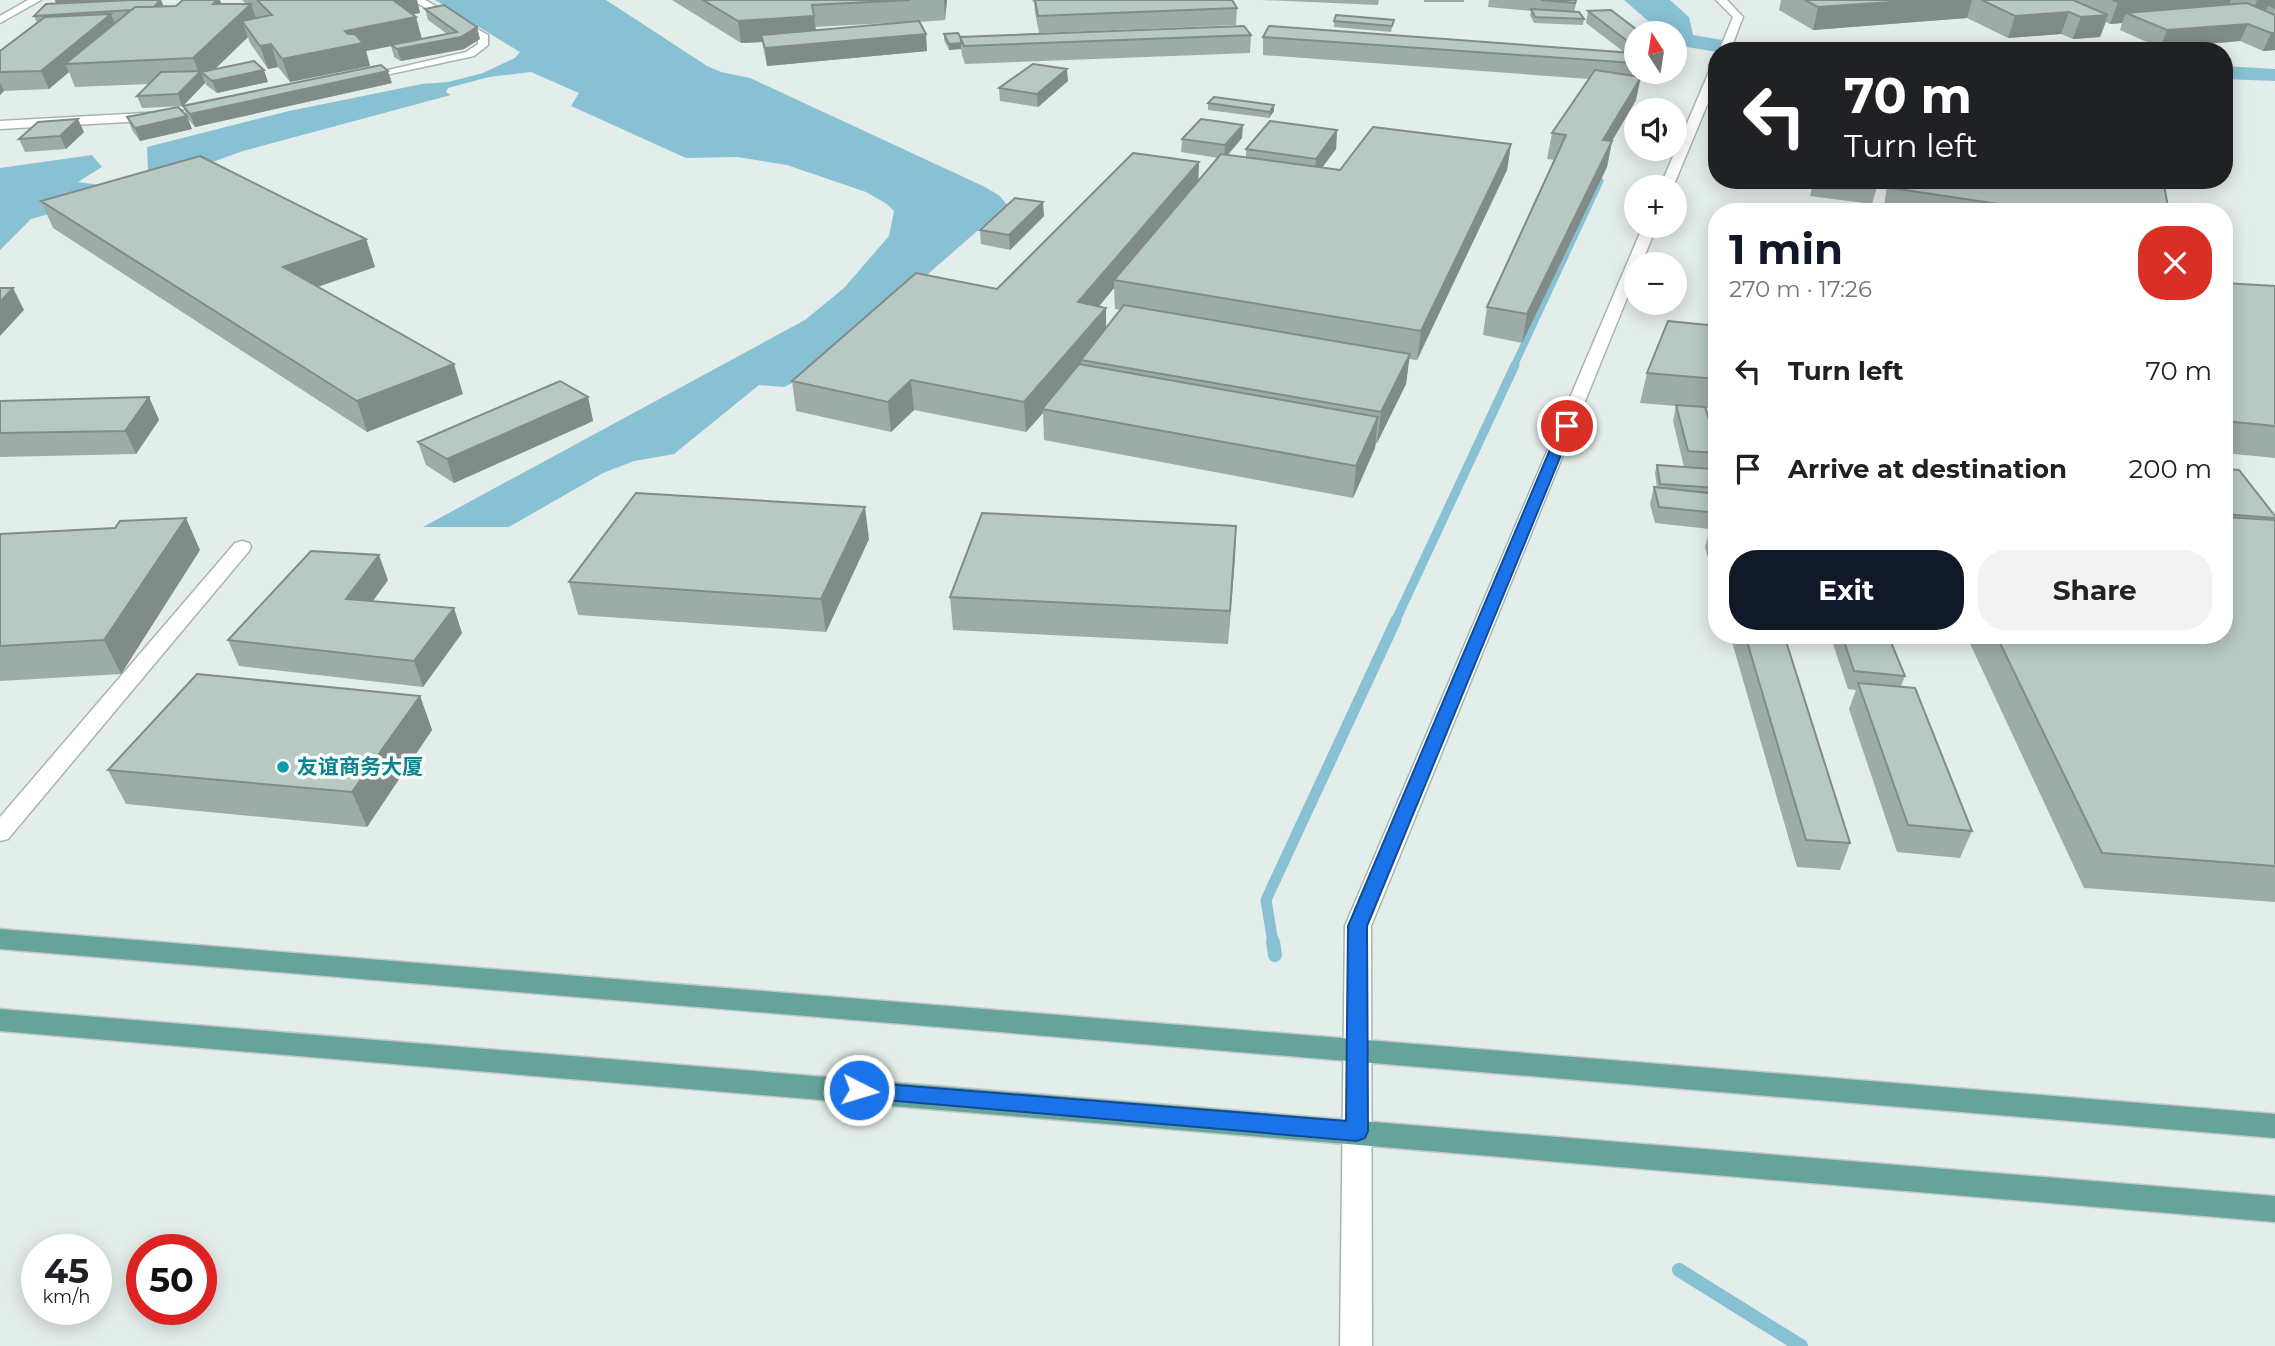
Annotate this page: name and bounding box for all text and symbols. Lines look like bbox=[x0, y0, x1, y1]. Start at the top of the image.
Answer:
north arrow bbox=[1624, 21, 1687, 84]
map controls bbox=[1624, 21, 1687, 315]
text: 70 m bbox=[1844, 66, 1972, 125]
icon: left bbox=[1729, 70, 1820, 161]
button: sound bbox=[1624, 98, 1687, 161]
text: Turn left bbox=[1844, 126, 1978, 165]
button: + bbox=[1624, 175, 1687, 238]
text: 1 min bbox=[1729, 223, 1843, 275]
button: close bbox=[2138, 226, 2212, 300]
button: − bbox=[1624, 252, 1687, 315]
text: 270 m · 17:26 bbox=[1729, 275, 1872, 303]
icon: left bbox=[1729, 352, 1767, 390]
text: Turn left bbox=[1788, 355, 1904, 387]
text: 70 m bbox=[2146, 355, 2212, 387]
pin bbox=[1537, 396, 1597, 456]
icon: arrive bbox=[1548, 407, 1586, 445]
icon: arrive bbox=[1729, 450, 1767, 488]
text: Arrive at destination bbox=[1788, 453, 2067, 485]
text: 200 m bbox=[2128, 453, 2212, 485]
button: Exit bbox=[1729, 550, 1964, 630]
button: Share bbox=[1978, 550, 2212, 630]
place label: 友谊商务大厦 bbox=[297, 754, 423, 779]
marker: 友谊商务大厦 bbox=[275, 759, 291, 775]
position arrow bbox=[822, 1053, 896, 1127]
speed limit sign: 50 bbox=[126, 1234, 217, 1325]
text: 45 bbox=[44, 1249, 89, 1292]
text: km/h bbox=[42, 1286, 91, 1308]

